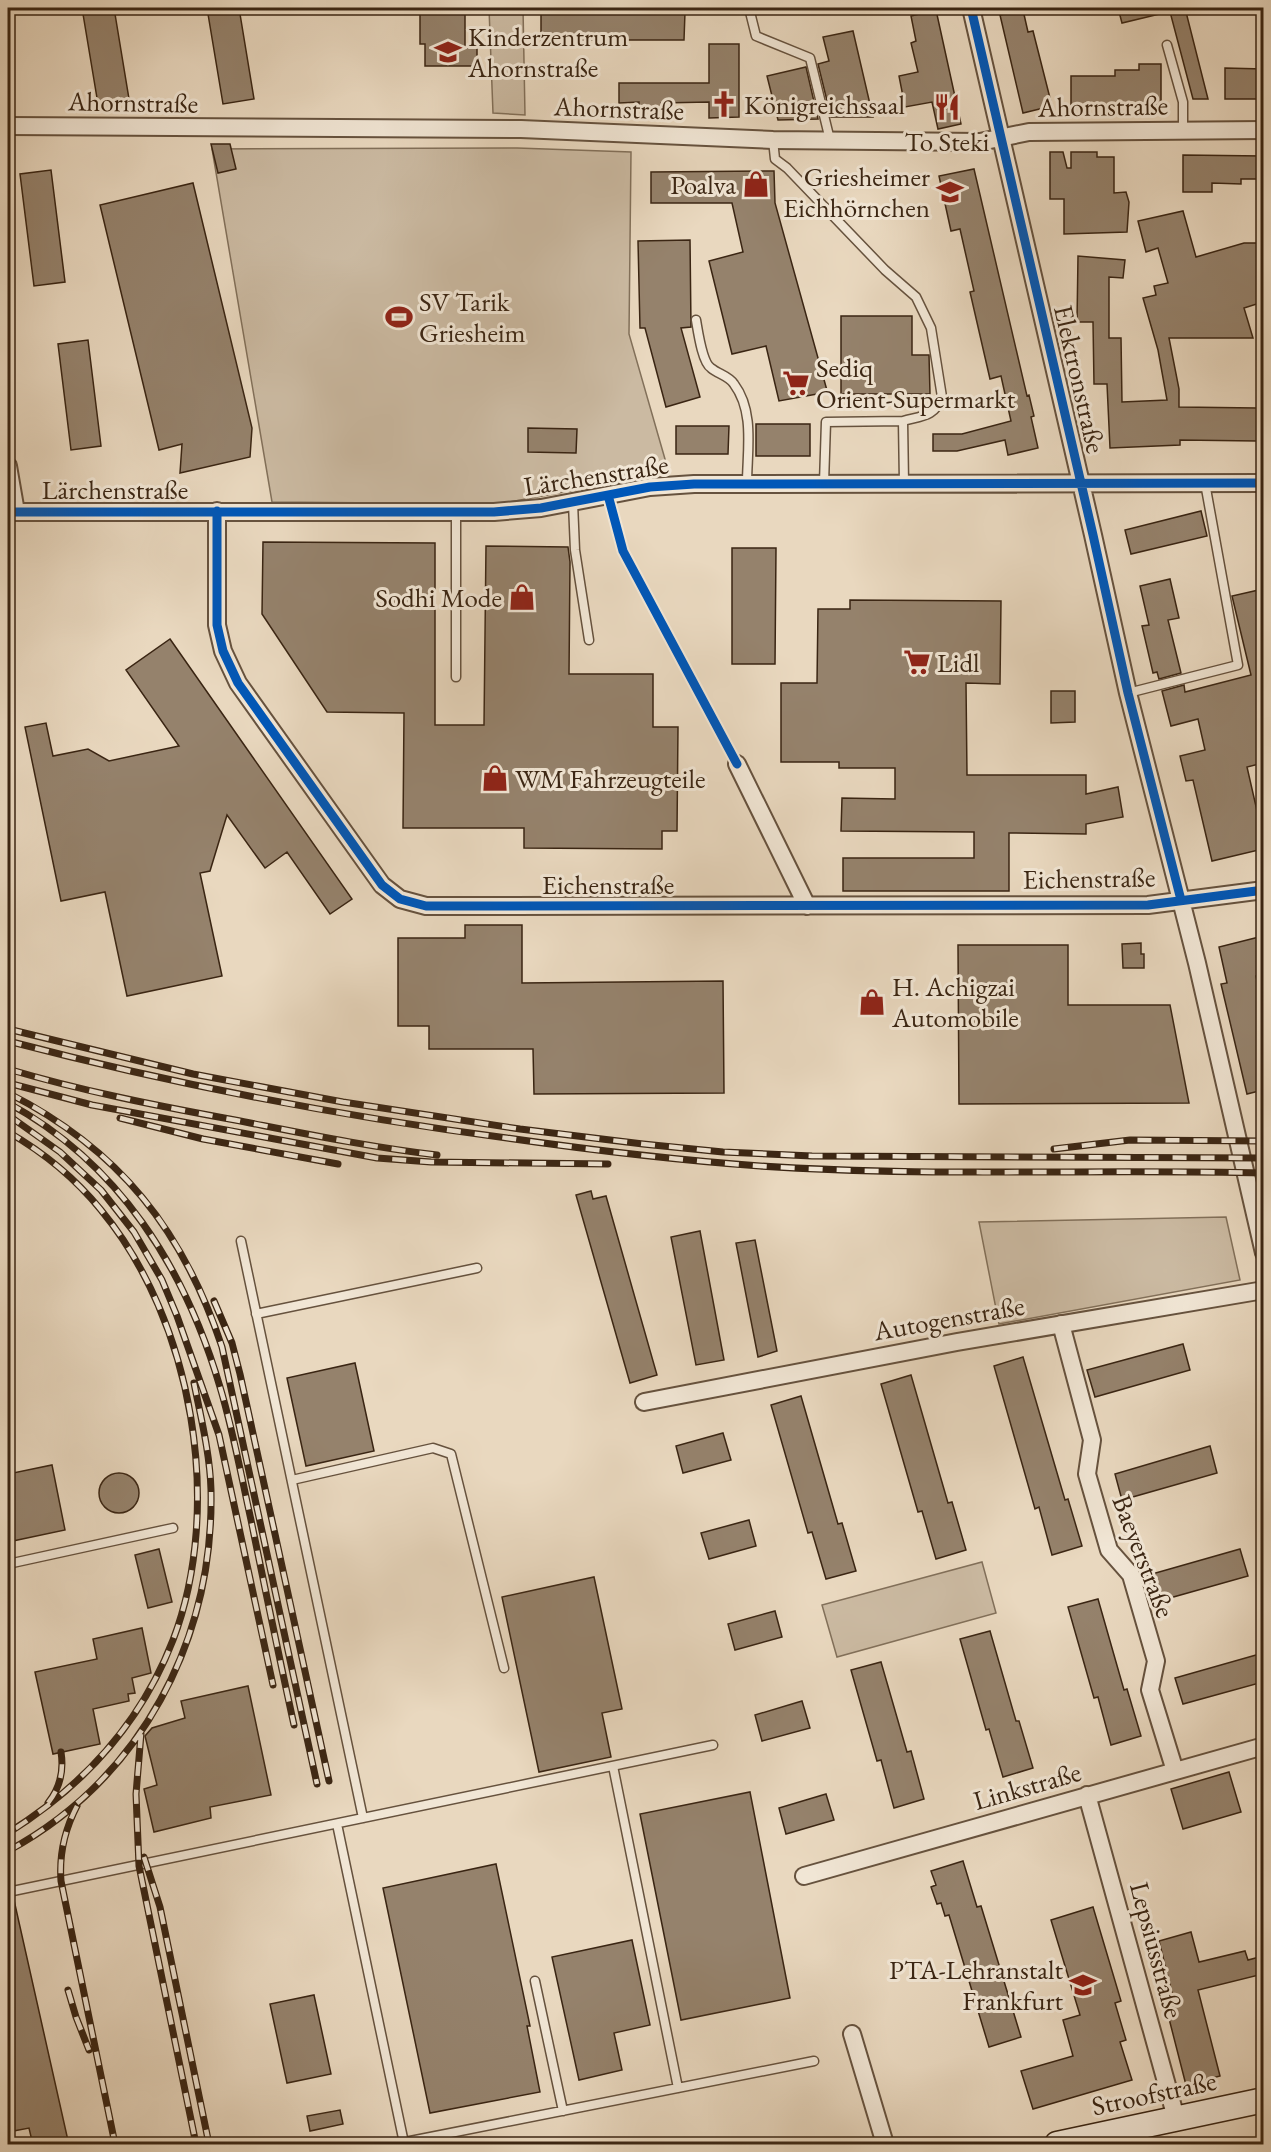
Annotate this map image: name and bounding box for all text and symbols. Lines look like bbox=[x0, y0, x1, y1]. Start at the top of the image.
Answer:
place label: Kinderzentrum Ahornstraße bbox=[467, 19, 628, 85]
school or university icon: Kinderzentrum Ahornstraße bbox=[433, 37, 463, 67]
street label: Ahornstraße bbox=[67, 83, 198, 121]
place label: Königreichssaal bbox=[744, 87, 905, 122]
street label: Ahornstraße bbox=[1037, 87, 1168, 125]
street label: Ahornstraße bbox=[552, 88, 685, 128]
church icon: Königreichssaal bbox=[709, 89, 739, 119]
restaurant icon: To Steki bbox=[932, 92, 962, 122]
place label: To Steki bbox=[905, 124, 990, 159]
place label: Griesheimer Eichhörnchen bbox=[783, 159, 930, 225]
place label: Poalva bbox=[670, 167, 736, 202]
shop icon: Poalva bbox=[741, 169, 771, 199]
school or university icon: Griesheimer Eichhörnchen bbox=[935, 177, 965, 207]
place label: SV Tarik Griesheim bbox=[419, 284, 526, 350]
street label: Elektronstraße bbox=[1046, 301, 1114, 457]
sports icon: SV Tarik Griesheim bbox=[384, 302, 414, 332]
place label: Sediq Orient-Supermarkt bbox=[816, 350, 1016, 416]
supermarket icon: Sediq Orient-Supermarkt bbox=[781, 368, 811, 398]
street label: Lärchenstraße bbox=[521, 446, 671, 504]
street label: Lärchenstraße bbox=[42, 472, 188, 507]
place label: Sodhi Mode bbox=[375, 580, 502, 615]
shop icon: Sodhi Mode bbox=[507, 582, 537, 612]
place label: Lidl bbox=[937, 645, 980, 680]
supermarket icon: Lidl bbox=[902, 647, 932, 677]
place label: WM Fahrzeugteile bbox=[515, 761, 706, 796]
shop icon: WM Fahrzeugteile bbox=[480, 763, 510, 793]
street label: Eichenstraße bbox=[1022, 859, 1156, 897]
street label: Eichenstraße bbox=[542, 867, 674, 902]
place label: H. Achigzai Automobile bbox=[891, 969, 1019, 1035]
shop icon: H. Achigzai Automobile bbox=[857, 987, 887, 1017]
street label: Autogenstraße bbox=[870, 1288, 1027, 1349]
street label: Baeyerstraße bbox=[1105, 1490, 1183, 1622]
street label: Linkstraße bbox=[969, 1754, 1085, 1818]
street label: Lepsiusstraße bbox=[1122, 1878, 1192, 2022]
place label: PTA-Lehranstalt Frankfurt bbox=[889, 1952, 1064, 2018]
school or university icon: PTA-Lehranstalt Frankfurt bbox=[1068, 1970, 1098, 2000]
street label: Stroofstraße bbox=[1088, 2063, 1220, 2123]

